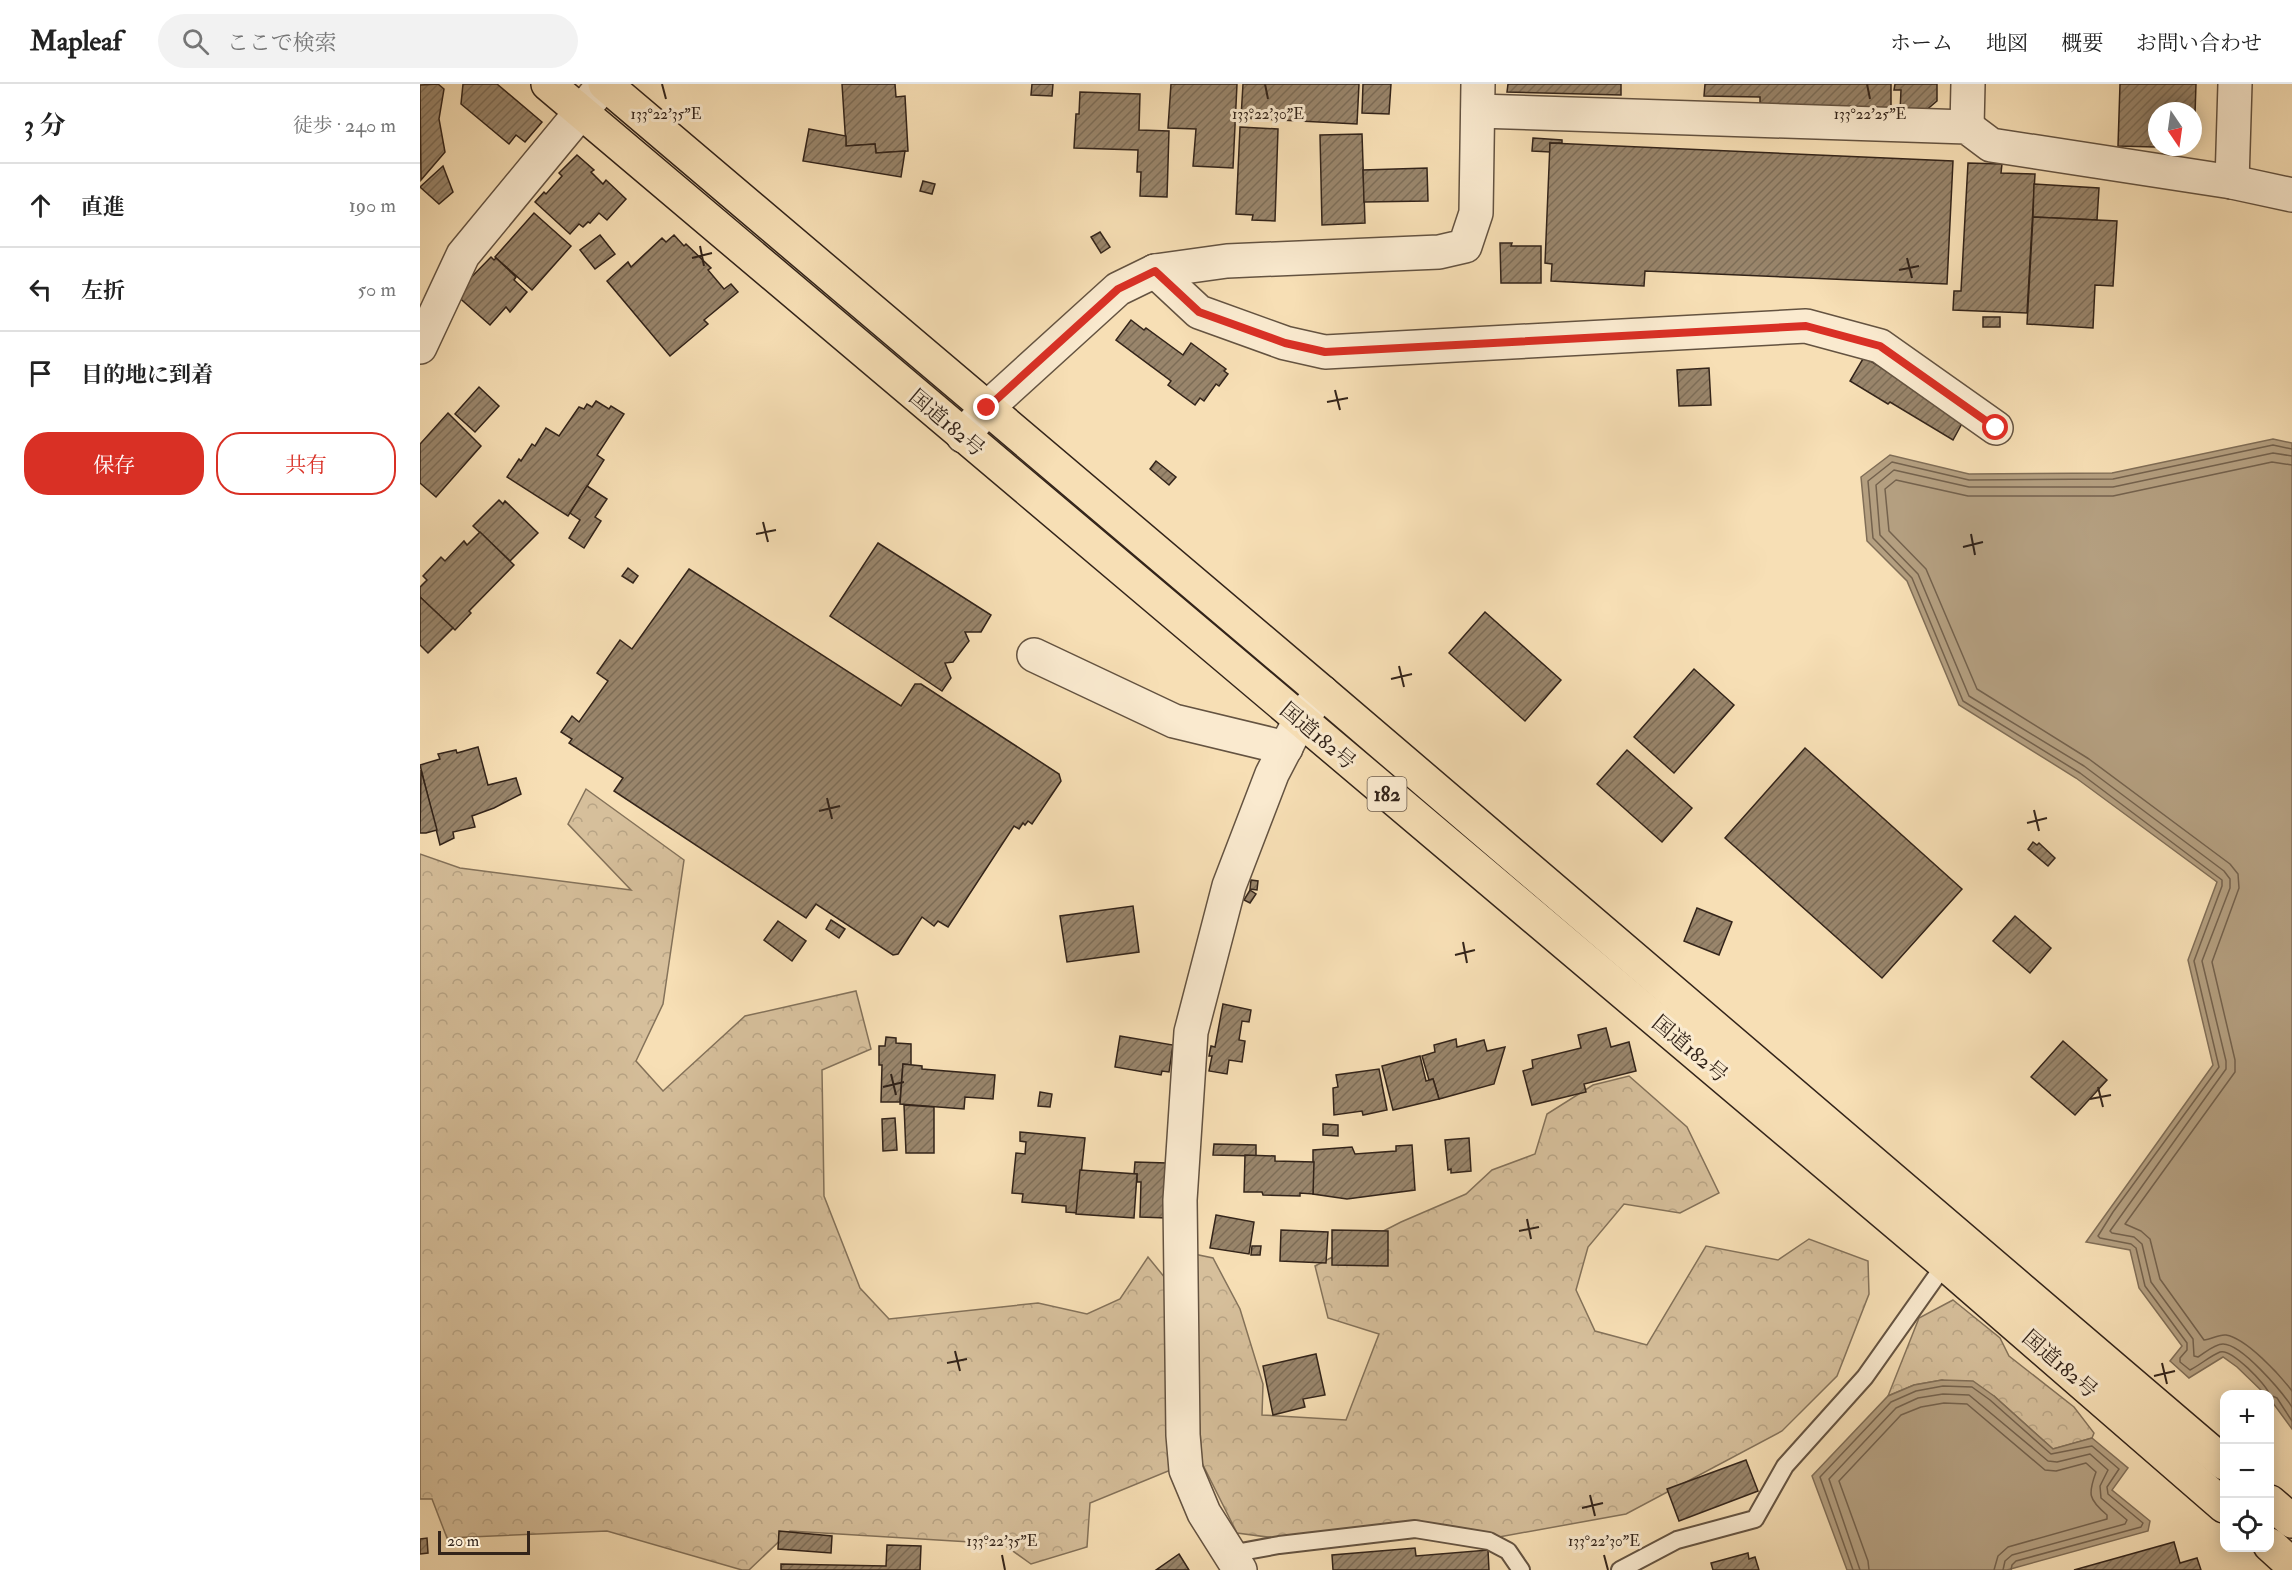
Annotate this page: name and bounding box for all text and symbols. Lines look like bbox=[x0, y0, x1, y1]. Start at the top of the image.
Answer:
search box bbox=[158, 14, 578, 68]
text: Mapleaf bbox=[30, 24, 122, 59]
icon: search bbox=[179, 25, 212, 58]
text: ここで検索 bbox=[227, 29, 337, 57]
text: ホーム bbox=[1890, 30, 1953, 57]
text: 地図 bbox=[1986, 30, 2028, 57]
text: 概要 bbox=[2061, 30, 2103, 57]
text: お問い合わせ bbox=[2136, 30, 2262, 57]
north arrow bbox=[2148, 102, 2202, 156]
text: 133°22'35"E bbox=[631, 105, 702, 124]
text: 133°22'30"E bbox=[1232, 105, 1304, 124]
text: 133°22'25"E bbox=[1834, 105, 1907, 124]
text: 3 分 bbox=[24, 110, 65, 142]
text: 徒歩 · 240 m bbox=[293, 113, 396, 138]
icon: ahead bbox=[24, 189, 57, 222]
text: 直進 bbox=[81, 193, 125, 221]
text: 190 m bbox=[349, 193, 396, 218]
icon: left bbox=[24, 273, 57, 306]
text: 左折 bbox=[81, 277, 125, 305]
text: 50 m bbox=[357, 277, 396, 302]
icon: arrive bbox=[24, 357, 57, 390]
text: 目的地に到着 bbox=[81, 361, 213, 389]
street label: 国道182号 bbox=[903, 384, 990, 463]
route end bbox=[973, 394, 999, 420]
route start bbox=[1982, 414, 2008, 440]
button: 保存 bbox=[24, 432, 204, 495]
button: 共有 bbox=[216, 432, 396, 495]
street label: 国道182号 bbox=[1274, 697, 1361, 776]
road number: 182 bbox=[1368, 777, 1406, 811]
street label: 国道182号 bbox=[1646, 1010, 1733, 1089]
street label: 国道182号 bbox=[2016, 1324, 2103, 1404]
map controls bbox=[2220, 1390, 2274, 1552]
button: + bbox=[2220, 1390, 2274, 1444]
button: − bbox=[2220, 1444, 2274, 1498]
button: locate bbox=[2220, 1498, 2274, 1552]
scale bar bbox=[438, 1528, 530, 1556]
text: 20 m bbox=[447, 1531, 479, 1551]
text: 133°22'35"E bbox=[967, 1532, 1038, 1551]
text: 133°22'30"E bbox=[1568, 1532, 1640, 1551]

